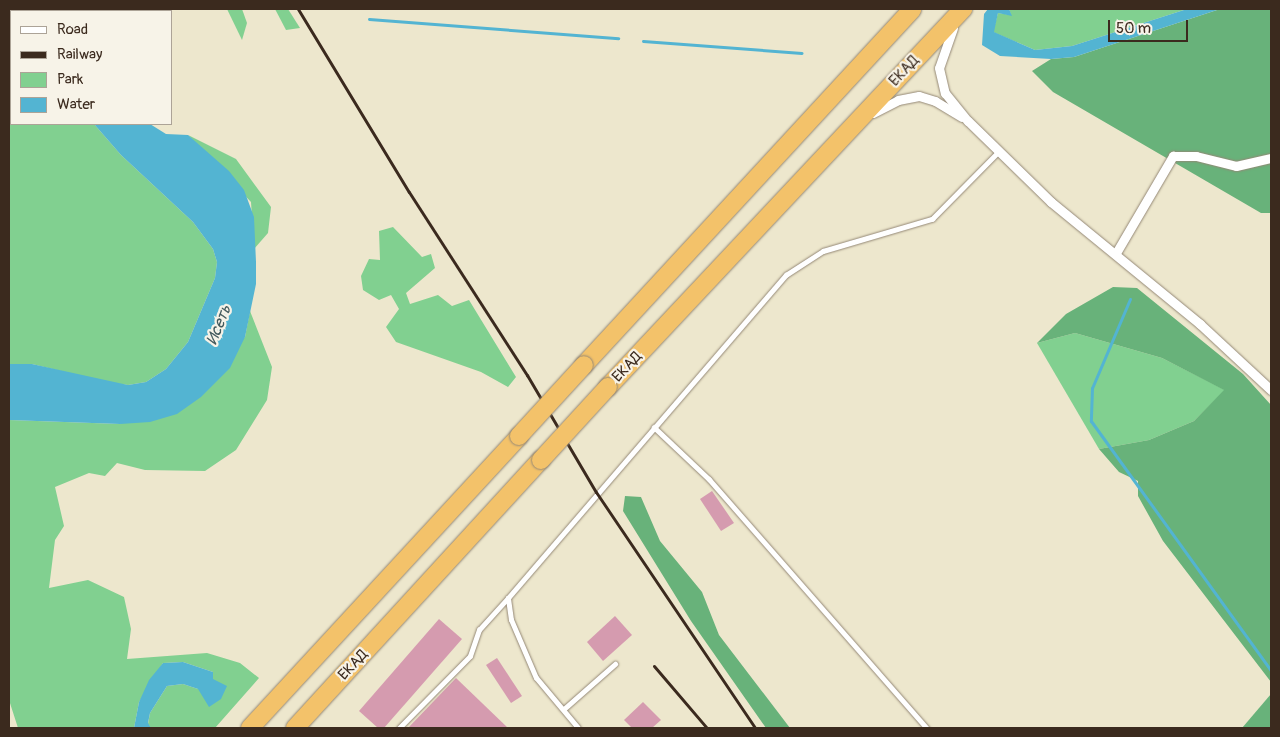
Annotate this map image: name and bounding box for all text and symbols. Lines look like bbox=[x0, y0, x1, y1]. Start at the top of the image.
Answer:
legend bbox=[10, 10, 172, 125]
scale bar bbox=[1110, 10, 1190, 42]
text: 50 m bbox=[1116, 19, 1151, 38]
text: Road bbox=[57, 20, 88, 39]
text: Railway bbox=[57, 45, 102, 64]
street label: ЕКАД bbox=[885, 52, 923, 90]
text: Park bbox=[57, 70, 83, 89]
text: Water bbox=[57, 95, 95, 114]
water label: Исеть bbox=[202, 302, 236, 348]
street label: ЕКАД bbox=[608, 348, 646, 386]
street label: ЕКАД bbox=[334, 646, 372, 684]

